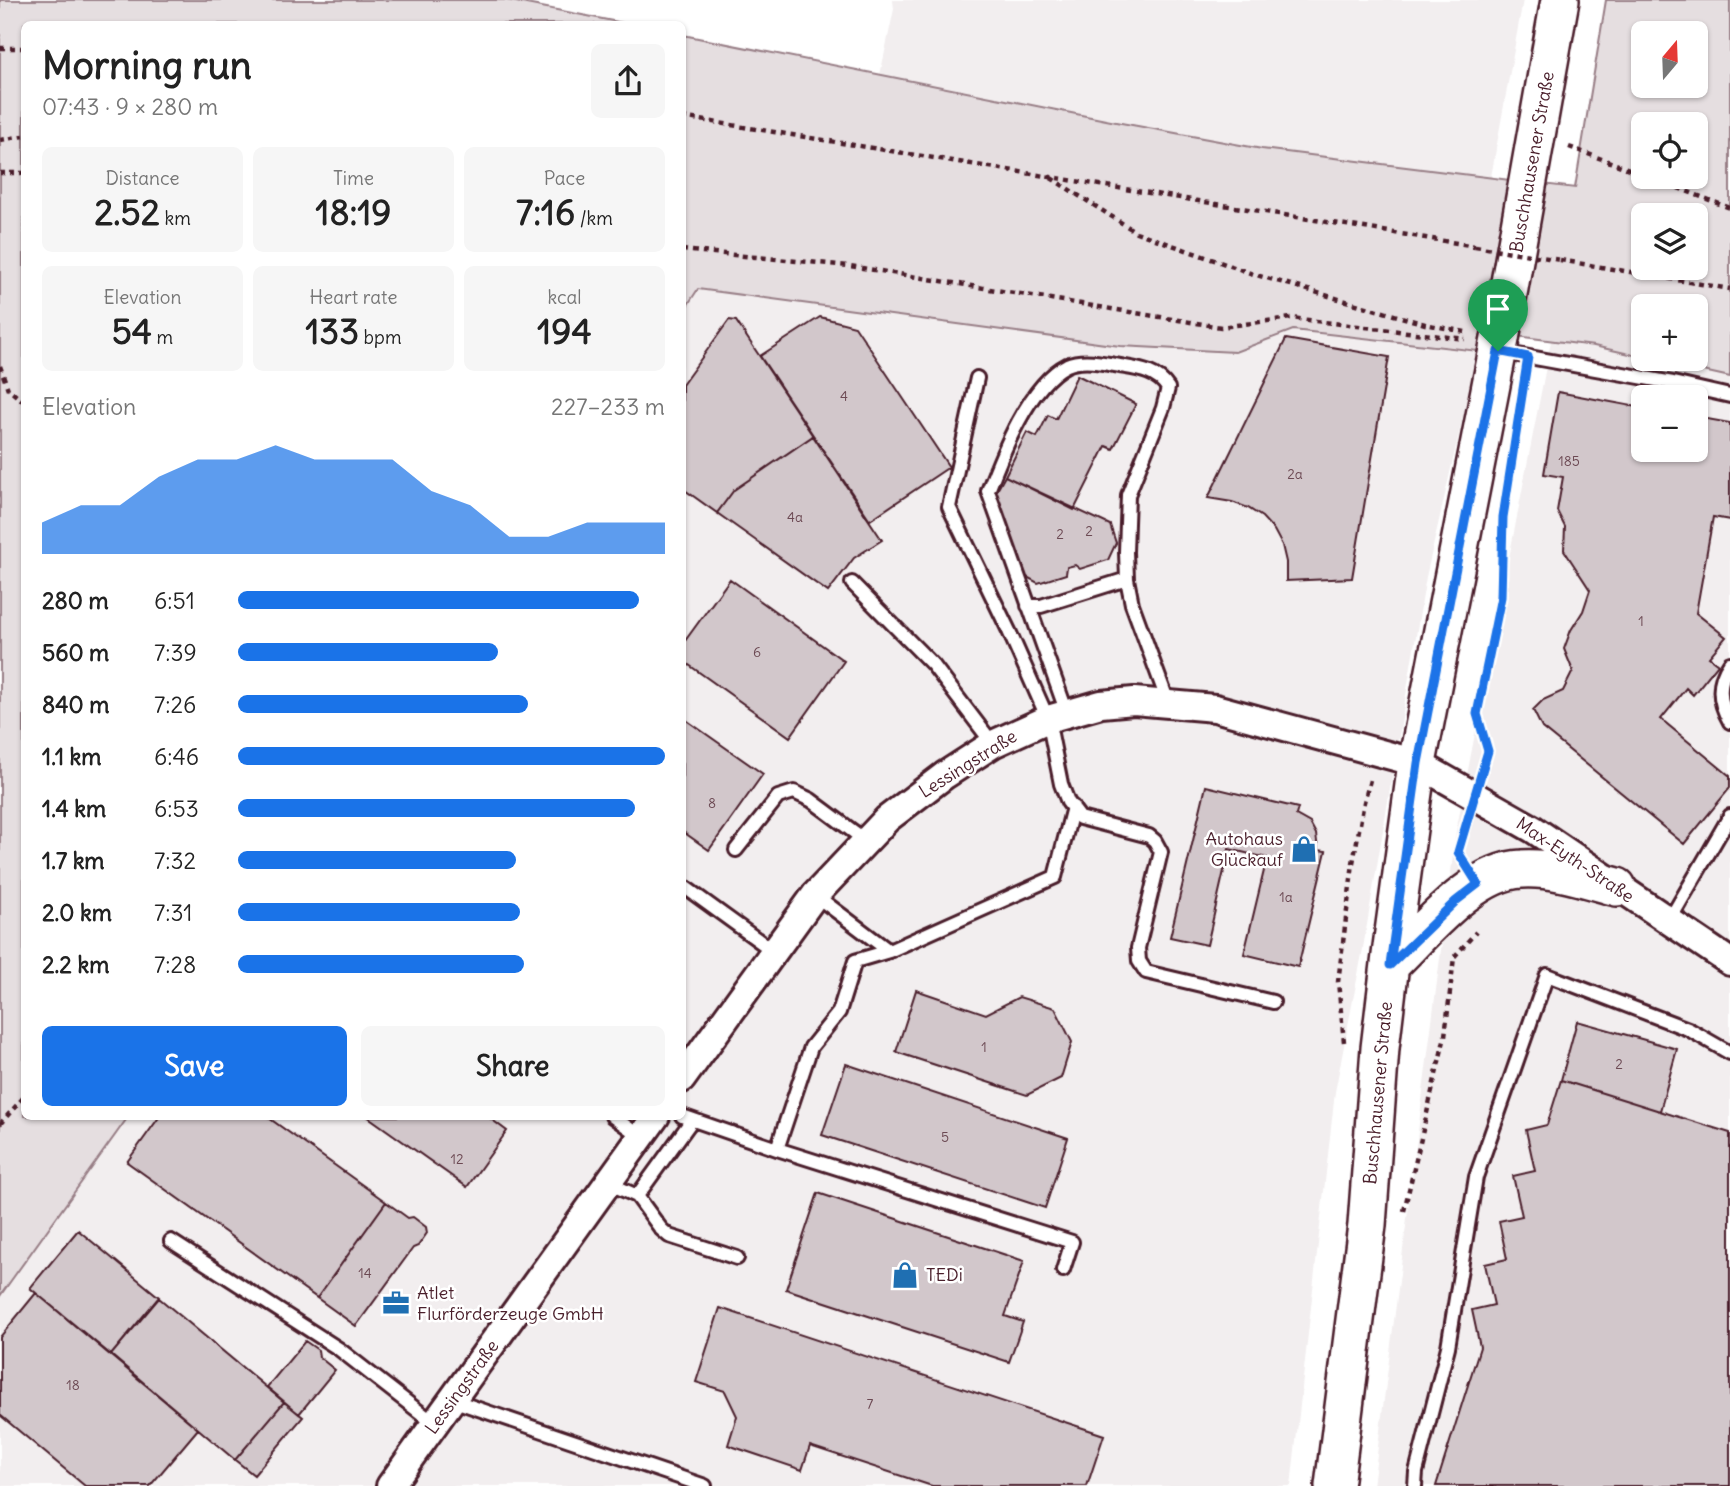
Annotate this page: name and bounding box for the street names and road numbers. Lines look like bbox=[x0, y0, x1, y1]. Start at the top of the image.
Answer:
street label: Buschhausener Straße bbox=[1504, 70, 1559, 254]
street label: Lessingstraße bbox=[915, 724, 1021, 803]
street label: Max-Eyth-Straße bbox=[1512, 812, 1639, 908]
street label: Buschhausener Straße bbox=[1358, 1001, 1397, 1185]
street label: Lessingstraße bbox=[420, 1335, 504, 1438]

